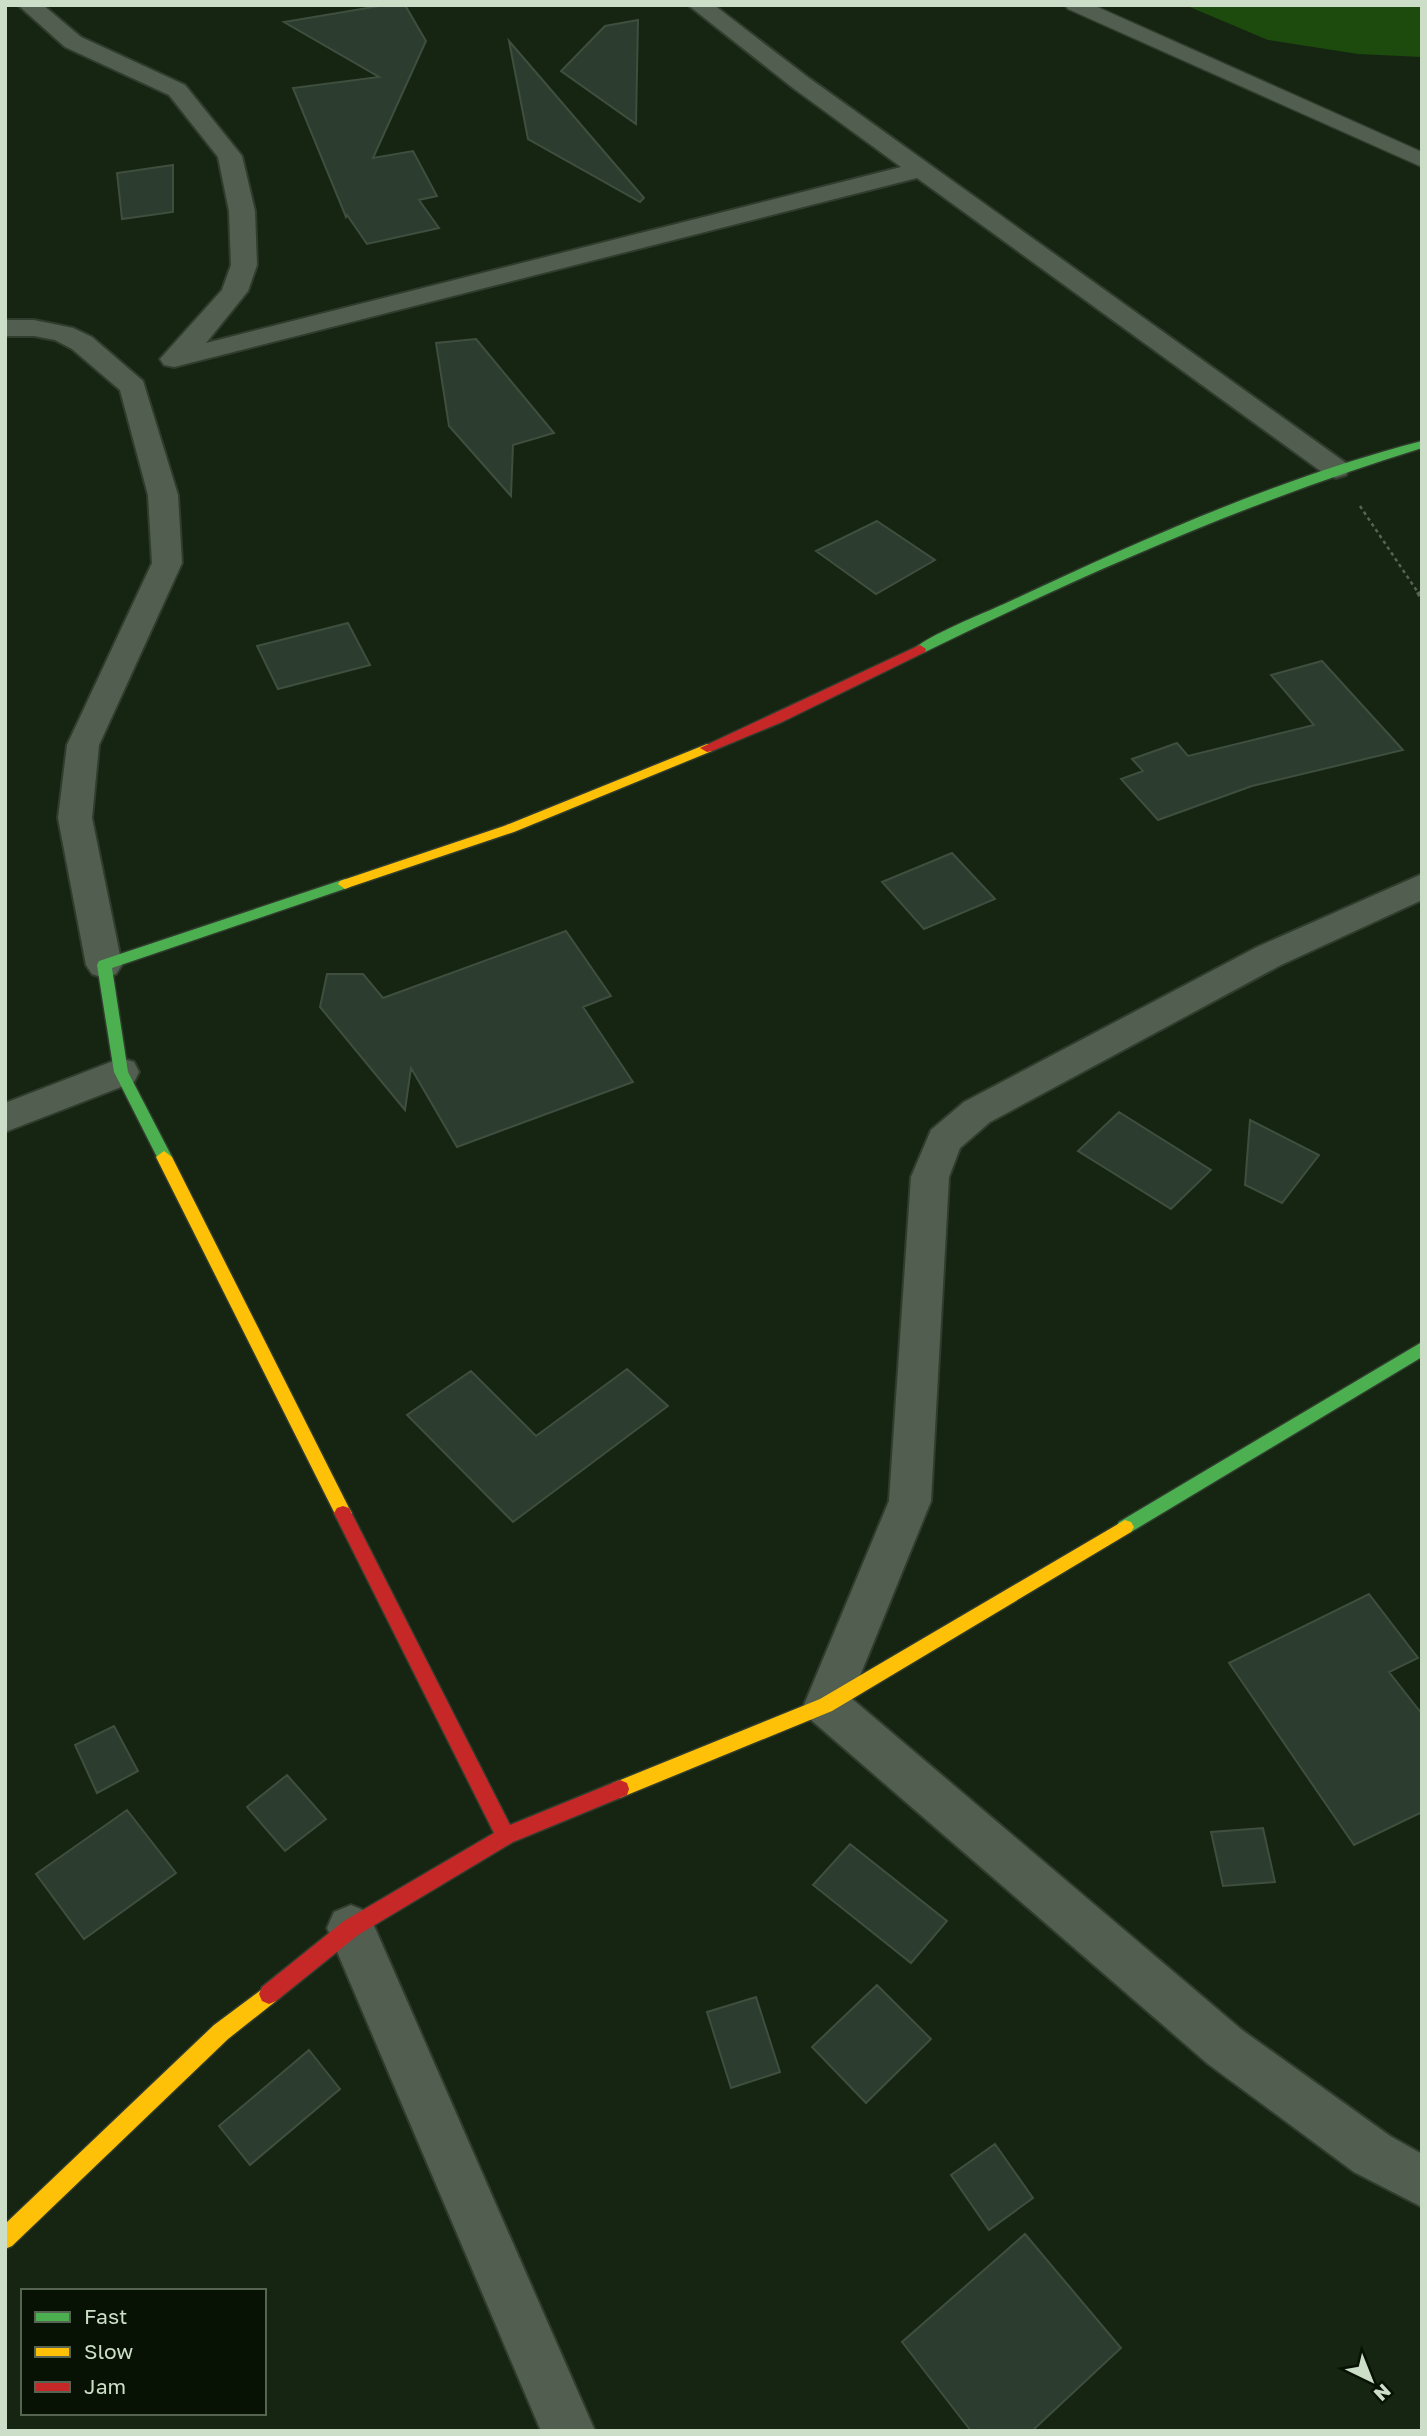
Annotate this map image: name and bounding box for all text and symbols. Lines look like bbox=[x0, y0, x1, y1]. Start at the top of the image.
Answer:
legend bbox=[21, 2289, 266, 2415]
text: Fast bbox=[84, 2303, 127, 2329]
text: Slow bbox=[84, 2338, 133, 2364]
north arrow bbox=[1336, 2345, 1406, 2415]
text: Jam bbox=[84, 2373, 126, 2399]
text: N bbox=[1370, 2379, 1396, 2406]

